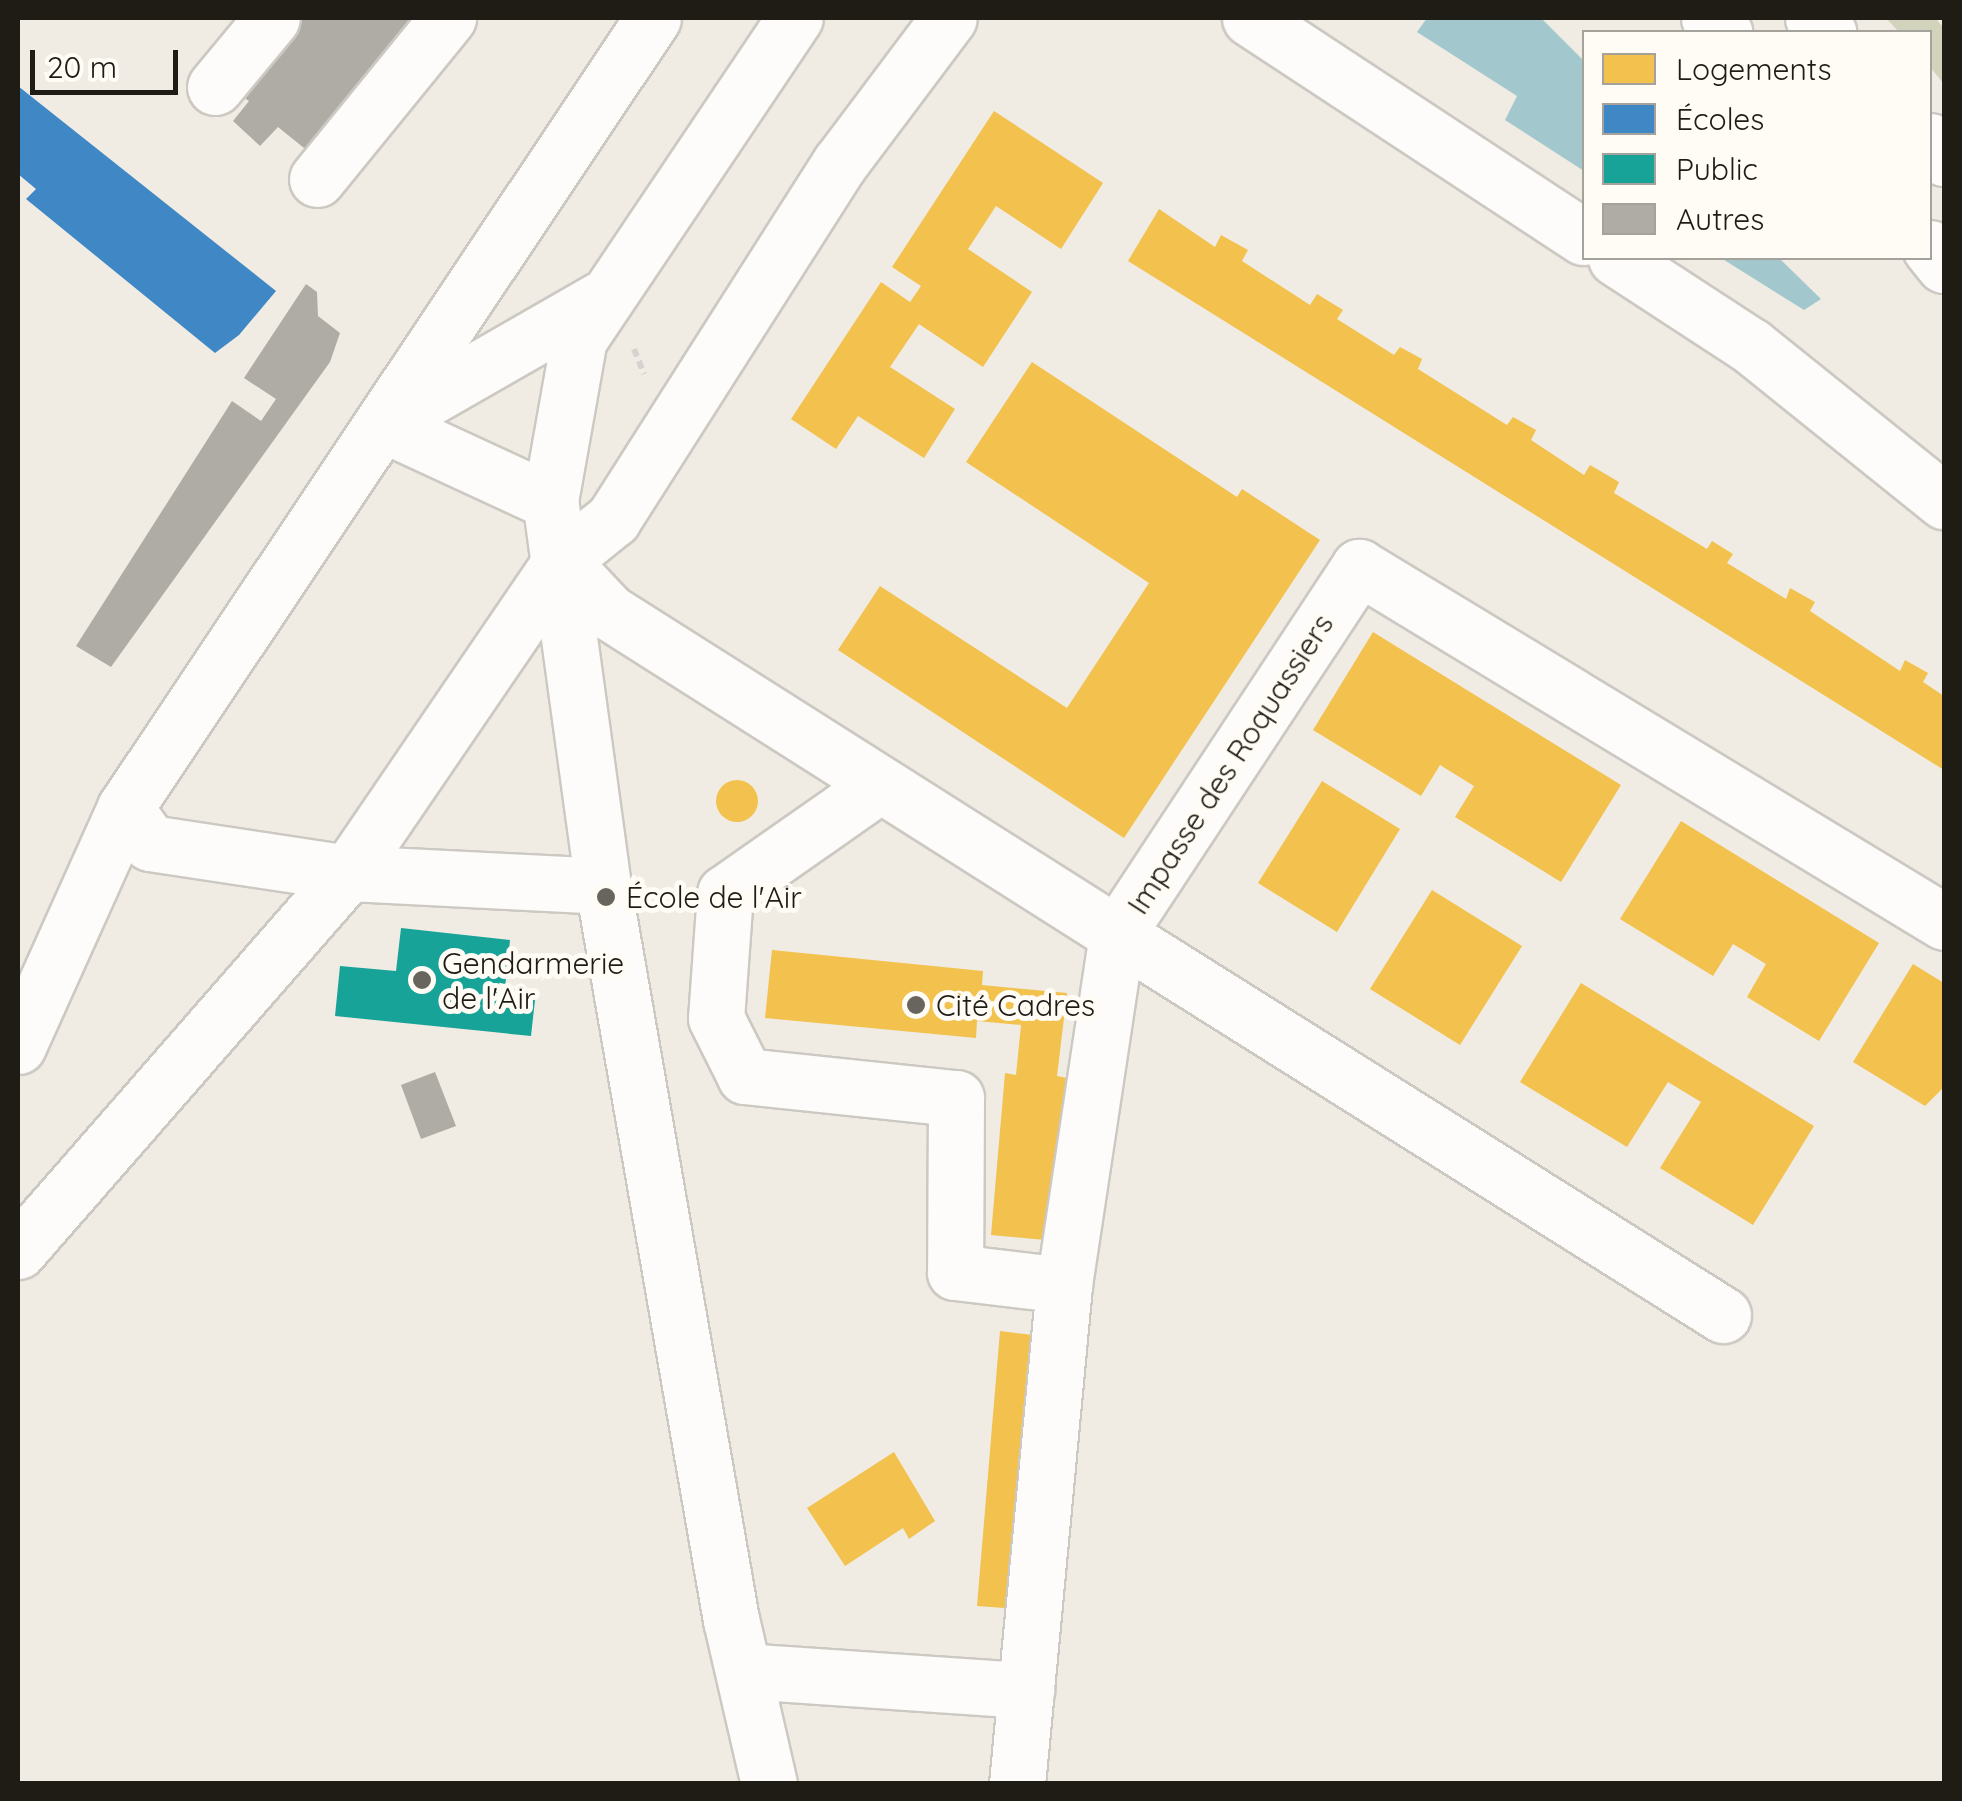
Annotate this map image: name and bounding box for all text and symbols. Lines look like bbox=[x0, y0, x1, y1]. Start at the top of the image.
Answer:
scale bar bbox=[35, 30, 182, 92]
legend bbox=[1582, 30, 1932, 260]
text: 20 m bbox=[47, 48, 117, 86]
text: Logements bbox=[1676, 50, 1832, 88]
text: Écoles bbox=[1676, 100, 1764, 138]
text: Public bbox=[1676, 150, 1758, 188]
text: Autres bbox=[1676, 200, 1764, 238]
street label: Impasse des Roquassiers bbox=[1119, 607, 1341, 921]
place label: École de l'Air bbox=[626, 879, 802, 915]
marker: École de l'Air bbox=[595, 886, 617, 908]
place label: Gendarmerie de l'Air bbox=[442, 945, 624, 1016]
marker: Gendarmerie de l'Air bbox=[411, 969, 433, 991]
place label: Cité Cadres bbox=[936, 987, 1095, 1023]
marker: Cité Cadres bbox=[905, 994, 927, 1016]

